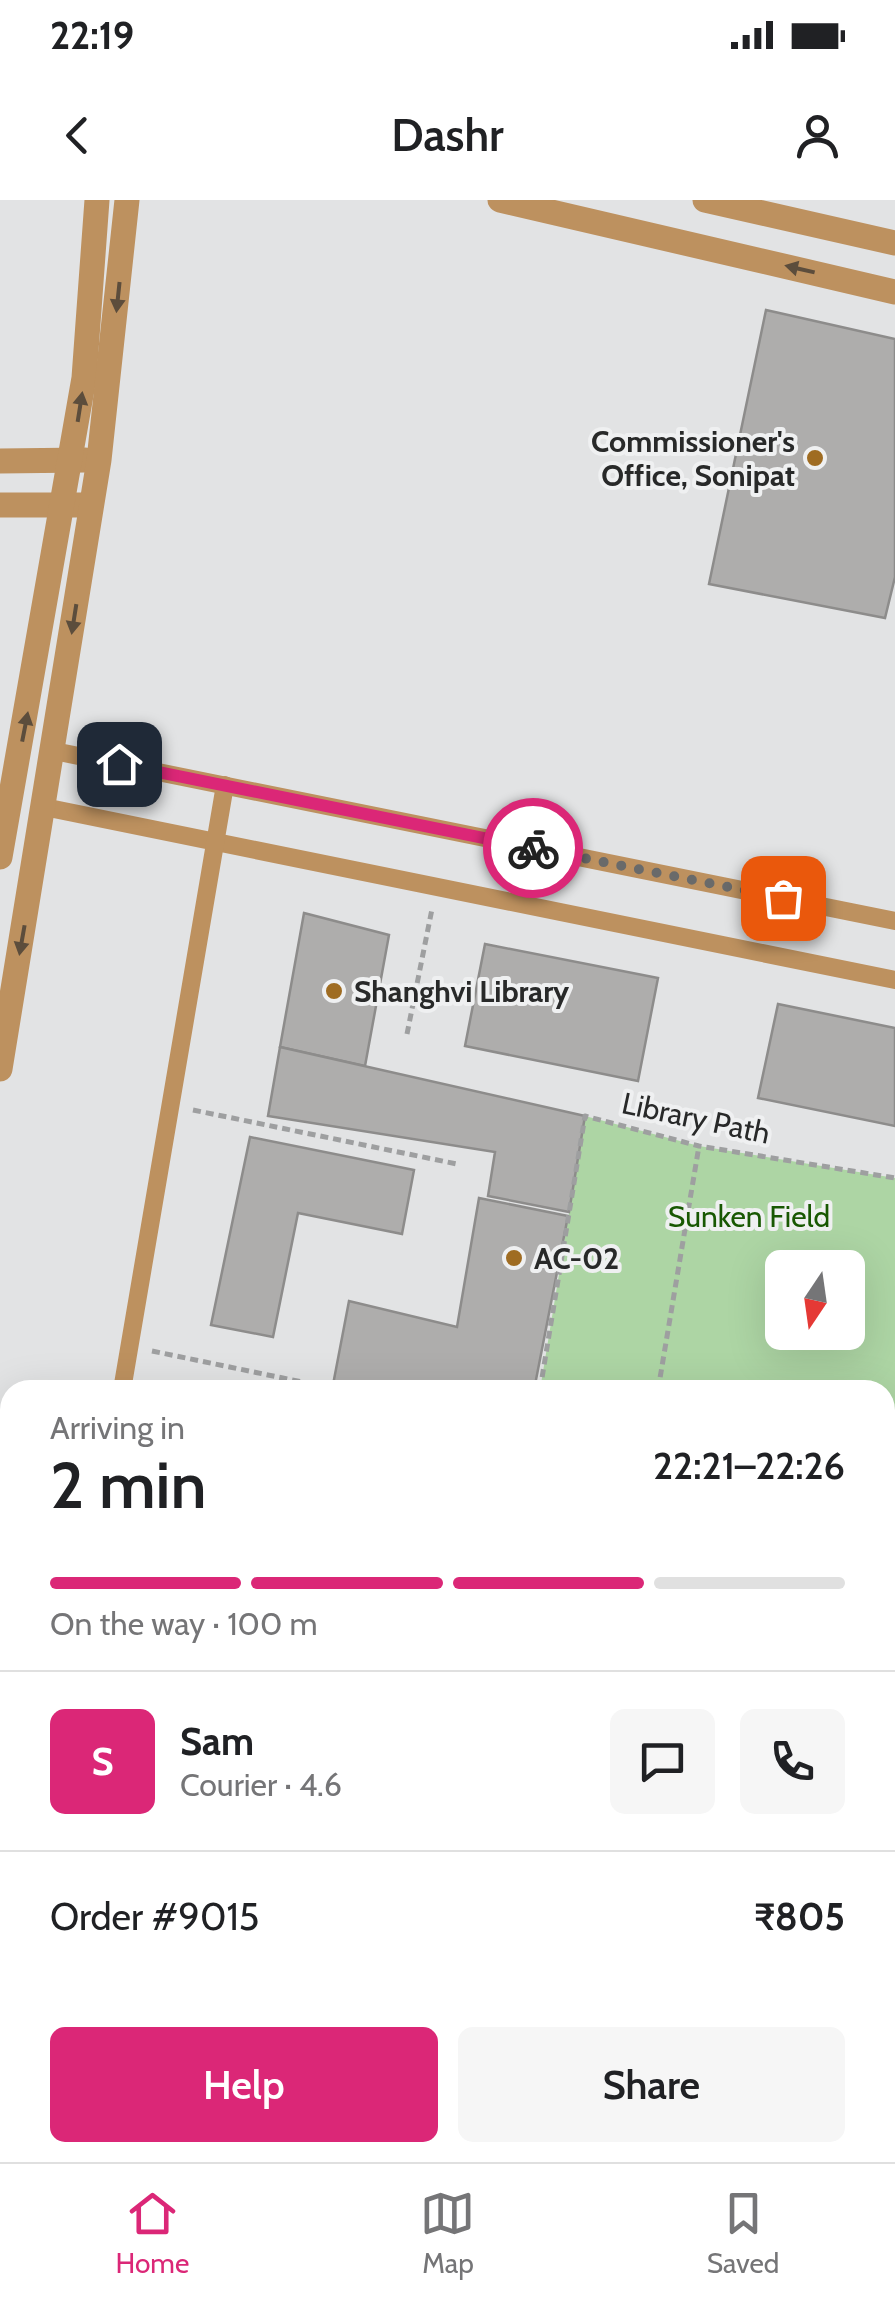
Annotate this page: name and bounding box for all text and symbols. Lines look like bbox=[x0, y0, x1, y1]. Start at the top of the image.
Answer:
text: 22:19 bbox=[50, 12, 134, 59]
icon: back bbox=[50, 108, 105, 163]
text: Dashr bbox=[391, 108, 504, 162]
icon: person bbox=[790, 108, 845, 163]
one-way arrow bbox=[784, 261, 815, 276]
one-way arrow bbox=[109, 282, 125, 313]
one-way arrow bbox=[73, 391, 88, 422]
place label: Commissioner's Office, Sonipat bbox=[591, 423, 795, 494]
marker: Commissioner's Office, Sonipat bbox=[804, 447, 826, 469]
one-way arrow bbox=[66, 604, 82, 635]
one-way arrow bbox=[17, 712, 33, 743]
pin bbox=[77, 722, 162, 807]
icon: home bbox=[92, 737, 147, 792]
courier bbox=[483, 798, 583, 898]
icon: bike bbox=[506, 821, 561, 876]
pin bbox=[741, 856, 826, 941]
icon: bag bbox=[756, 871, 811, 926]
one-way arrow bbox=[14, 925, 29, 956]
place label: Shanghvi Library bbox=[354, 973, 570, 1010]
marker: Shanghvi Library bbox=[323, 980, 345, 1002]
street label: Library Path bbox=[619, 1084, 773, 1152]
park label: Sunken Field bbox=[668, 1198, 830, 1235]
place label: AC-02 bbox=[534, 1240, 619, 1277]
marker: AC-02 bbox=[503, 1247, 525, 1269]
north arrow bbox=[765, 1250, 865, 1350]
map controls bbox=[765, 1250, 865, 1350]
text: Arriving in bbox=[50, 1408, 185, 1447]
text: 22:21–22:26 bbox=[653, 1442, 845, 1489]
text: 2 min bbox=[50, 1445, 207, 1524]
text: On the way · 100 m bbox=[50, 1604, 318, 1643]
button: chat bbox=[610, 1709, 715, 1814]
button: phone bbox=[740, 1709, 845, 1814]
text: Sam bbox=[180, 1718, 254, 1765]
text: S bbox=[91, 1738, 114, 1785]
text: Courier · 4.6 bbox=[180, 1765, 342, 1804]
text: Order #9015 bbox=[50, 1893, 259, 1940]
text: ₹805 bbox=[754, 1893, 845, 1940]
button: Help bbox=[50, 2027, 438, 2142]
button: Share bbox=[458, 2027, 845, 2142]
tab: Home bbox=[116, 2186, 189, 2280]
tab: Map bbox=[420, 2186, 475, 2280]
tab: Saved bbox=[707, 2186, 779, 2280]

